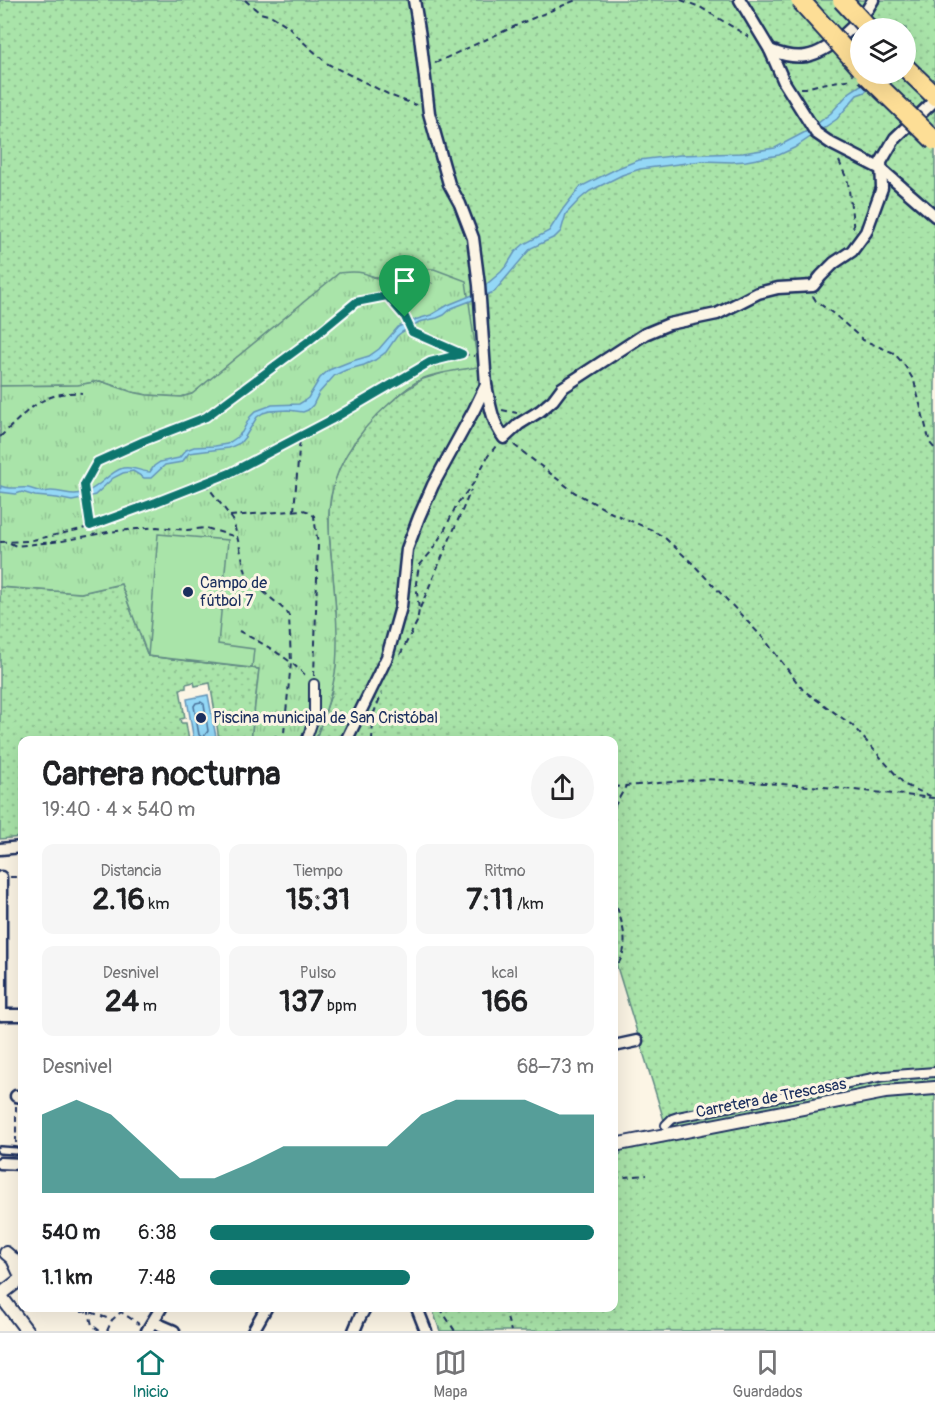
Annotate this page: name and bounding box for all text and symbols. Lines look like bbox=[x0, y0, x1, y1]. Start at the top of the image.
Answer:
map controls bbox=[850, 18, 916, 84]
button: layers bbox=[850, 18, 916, 84]
pin bbox=[379, 255, 430, 317]
icon: arrive bbox=[388, 264, 421, 297]
place label: Campo de fútbol 7 bbox=[200, 573, 267, 611]
marker: Campo de fútbol 7 bbox=[181, 585, 195, 599]
place label: Piscina municipal de San Cristóbal bbox=[213, 708, 438, 728]
marker: Piscina municipal de San Cristóbal bbox=[194, 711, 208, 725]
text: Carrera nocturna bbox=[42, 754, 281, 795]
button: share bbox=[531, 756, 594, 819]
text: 19:40 · 4 × 540 m bbox=[42, 797, 195, 822]
text: Distancia bbox=[101, 861, 161, 881]
text: Tiempo bbox=[293, 861, 343, 881]
text: Ritmo bbox=[484, 861, 526, 881]
text: 2.16 bbox=[93, 881, 145, 918]
text: 15:31 bbox=[286, 881, 350, 918]
text: 7:11 bbox=[466, 881, 514, 918]
text: km bbox=[145, 894, 169, 914]
text: /km bbox=[514, 894, 544, 914]
text: Desnivel bbox=[103, 963, 159, 983]
text: Pulso bbox=[300, 963, 336, 983]
text: kcal bbox=[492, 963, 518, 983]
text: 24 bbox=[105, 983, 139, 1020]
text: 137 bbox=[279, 983, 324, 1020]
text: 166 bbox=[482, 983, 528, 1020]
text: m bbox=[139, 996, 157, 1016]
text: bpm bbox=[324, 996, 357, 1016]
text: Desnivel bbox=[42, 1054, 112, 1079]
text: 68–73 m bbox=[517, 1054, 594, 1079]
street label: Carretera de Trescasas bbox=[694, 1074, 848, 1122]
text: 540 m bbox=[42, 1220, 100, 1245]
text: 6:38 bbox=[138, 1220, 176, 1245]
text: 1.1 km bbox=[42, 1265, 92, 1290]
text: 7:48 bbox=[138, 1265, 176, 1290]
tab: Inicio bbox=[133, 1346, 168, 1402]
tab: Mapa bbox=[433, 1346, 467, 1402]
tab: Guardados bbox=[732, 1346, 802, 1402]

